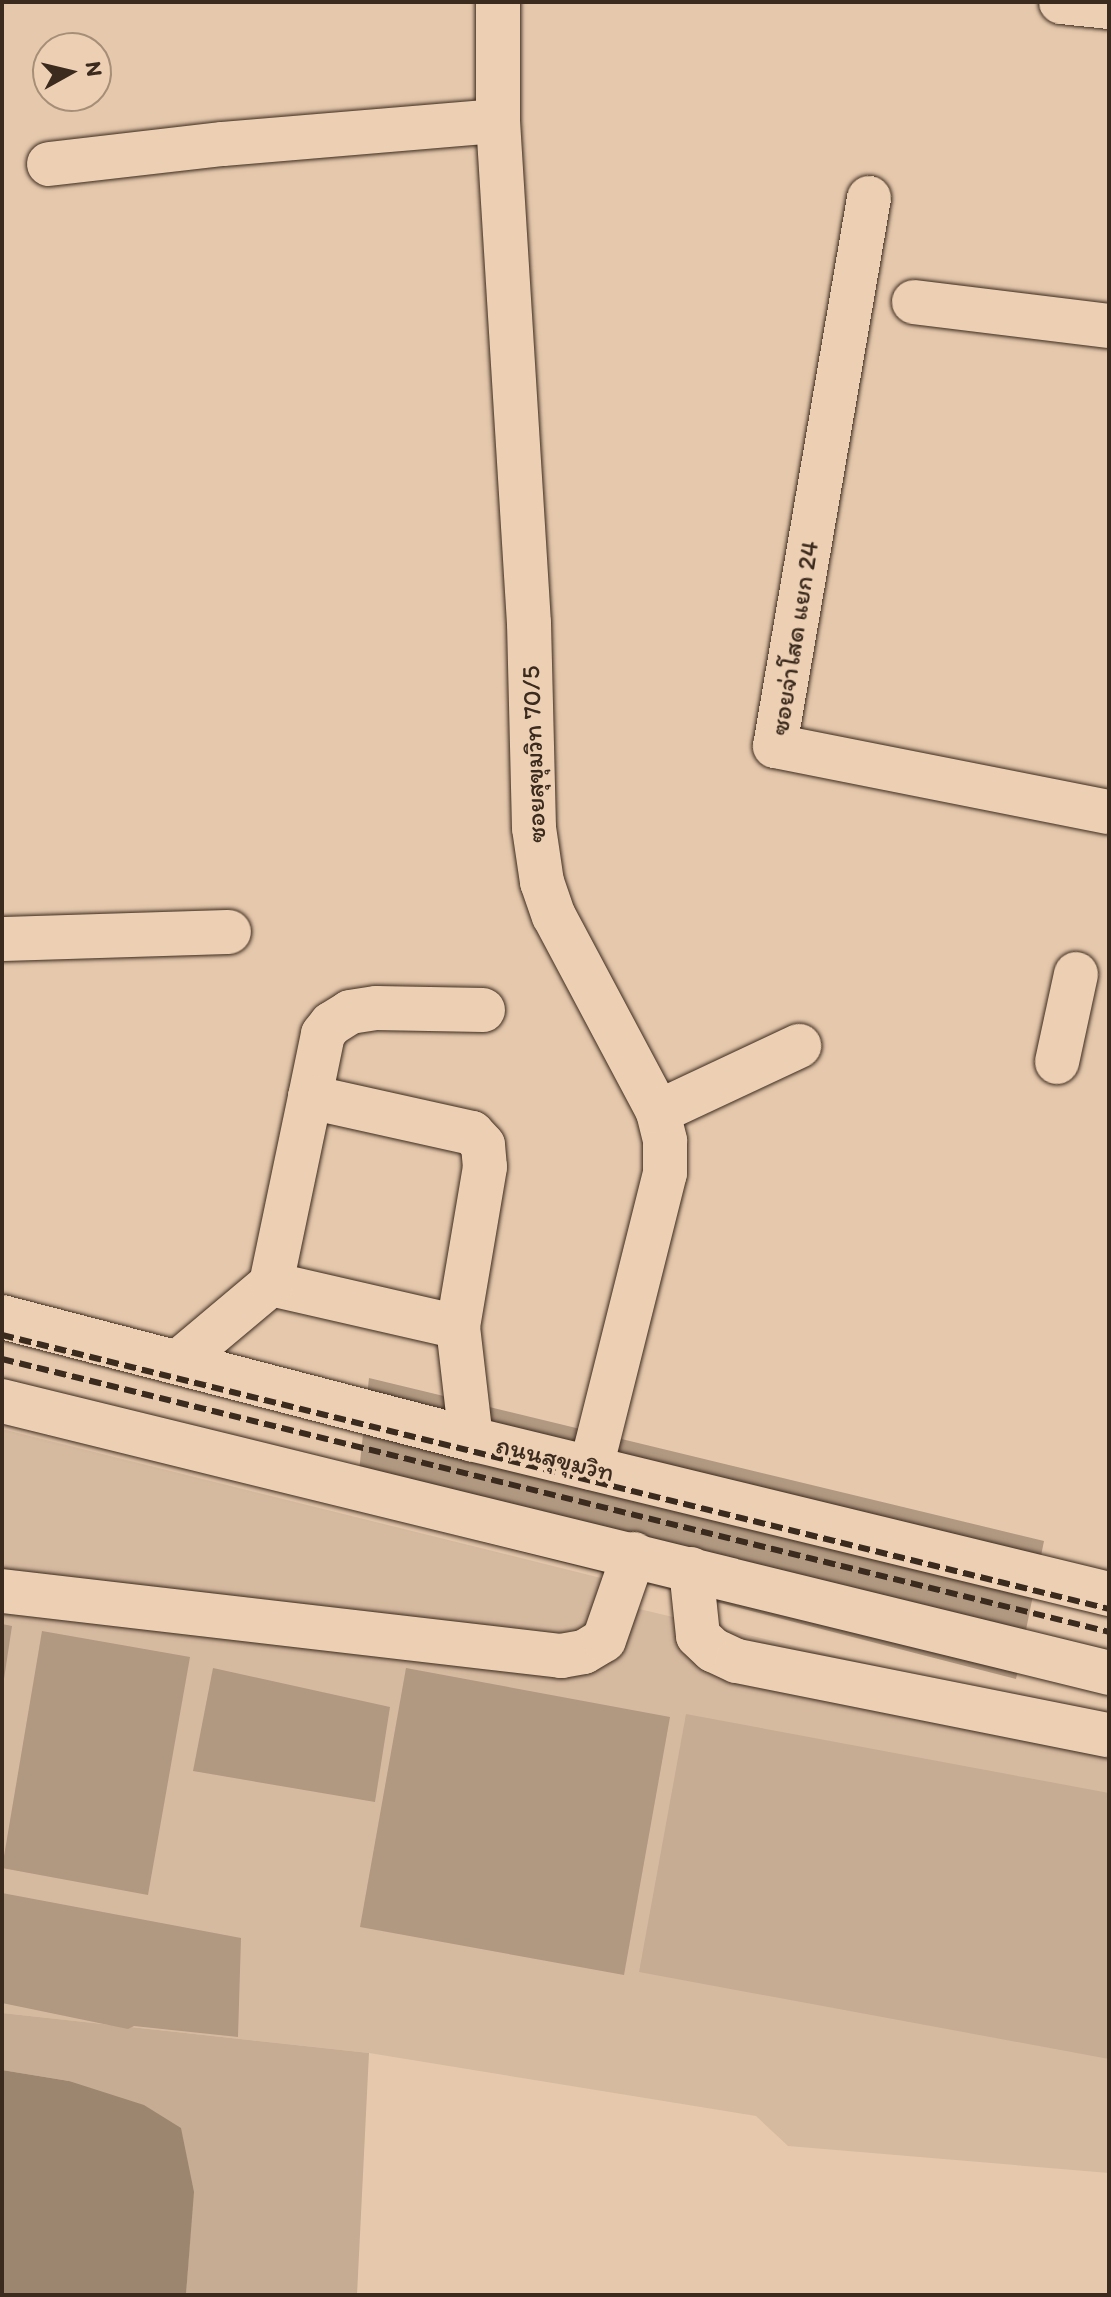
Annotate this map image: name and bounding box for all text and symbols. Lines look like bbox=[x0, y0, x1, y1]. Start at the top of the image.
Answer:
north arrow bbox=[32, 32, 112, 112]
text: N bbox=[80, 60, 109, 78]
street label: ซอยจ่าโสด แยก 24 bbox=[764, 539, 826, 737]
street label: ซอยสุขุมวิท 70/5 bbox=[515, 665, 553, 843]
street label: ถนนสุขุมวิท bbox=[493, 1429, 617, 1489]

